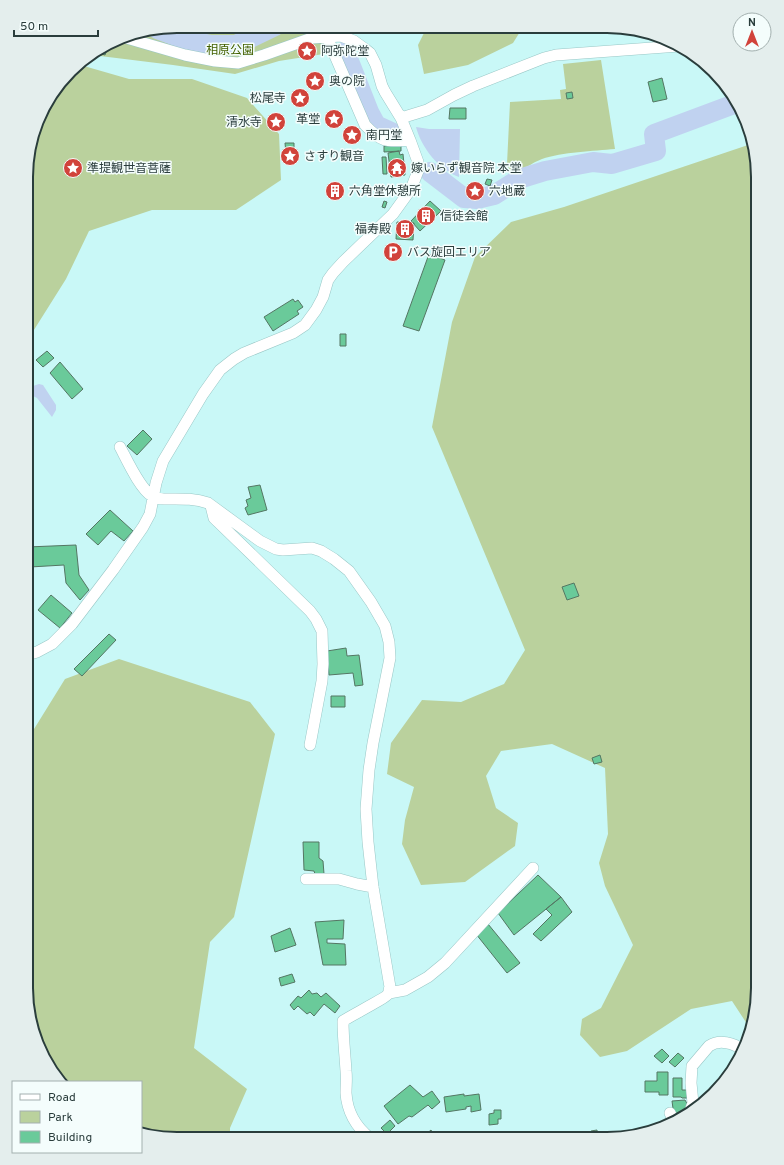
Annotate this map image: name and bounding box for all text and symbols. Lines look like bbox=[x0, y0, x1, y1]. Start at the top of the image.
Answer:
scale bar bbox=[14, 12, 98, 38]
north arrow bbox=[732, 12, 772, 52]
text: N bbox=[748, 16, 756, 30]
text: 50 m bbox=[20, 19, 48, 35]
place icon: 阿弥陀堂 bbox=[296, 40, 318, 62]
park label: 相原公園 bbox=[206, 43, 254, 59]
place label: 阿弥陀堂 bbox=[321, 44, 369, 60]
place icon: 奥の院 bbox=[304, 70, 326, 92]
place label: 奥の院 bbox=[329, 74, 365, 90]
place icon: 松尾寺 bbox=[289, 87, 311, 109]
place label: 松尾寺 bbox=[250, 91, 286, 107]
place icon: 革堂 bbox=[323, 108, 345, 130]
place icon: 清水寺 bbox=[265, 111, 287, 133]
place label: 革堂 bbox=[296, 112, 320, 128]
place label: 清水寺 bbox=[226, 115, 262, 131]
place icon: 南円堂 bbox=[341, 124, 363, 146]
place label: 南円堂 bbox=[366, 128, 402, 144]
place icon: さすり観音 bbox=[279, 145, 301, 167]
place label: さすり観音 bbox=[304, 149, 364, 165]
place icon: 準提観世音菩薩 bbox=[62, 157, 84, 179]
temple icon: 嫁いらず観音院 本堂 bbox=[386, 157, 408, 179]
place label: 準提観世音菩薩 bbox=[87, 161, 171, 177]
place label: 嫁いらず観音院 本堂 bbox=[411, 161, 522, 177]
building icon: 六角堂休憩所 bbox=[324, 180, 346, 202]
place icon: 六地蔵 bbox=[464, 180, 486, 202]
place label: 六角堂休憩所 bbox=[349, 184, 421, 200]
place label: 六地蔵 bbox=[489, 184, 525, 200]
building icon: 信徒会館 bbox=[415, 205, 437, 227]
place label: 信徒会館 bbox=[440, 209, 488, 225]
building icon: 福寿殿 bbox=[394, 218, 416, 240]
place label: 福寿殿 bbox=[355, 222, 391, 238]
parking icon: バス旋回エリア bbox=[382, 241, 404, 263]
place label: バス旋回エリア bbox=[407, 245, 491, 261]
legend bbox=[12, 1081, 142, 1153]
text: Road bbox=[48, 1090, 76, 1106]
text: Park bbox=[48, 1110, 73, 1126]
text: Building bbox=[48, 1130, 92, 1146]

